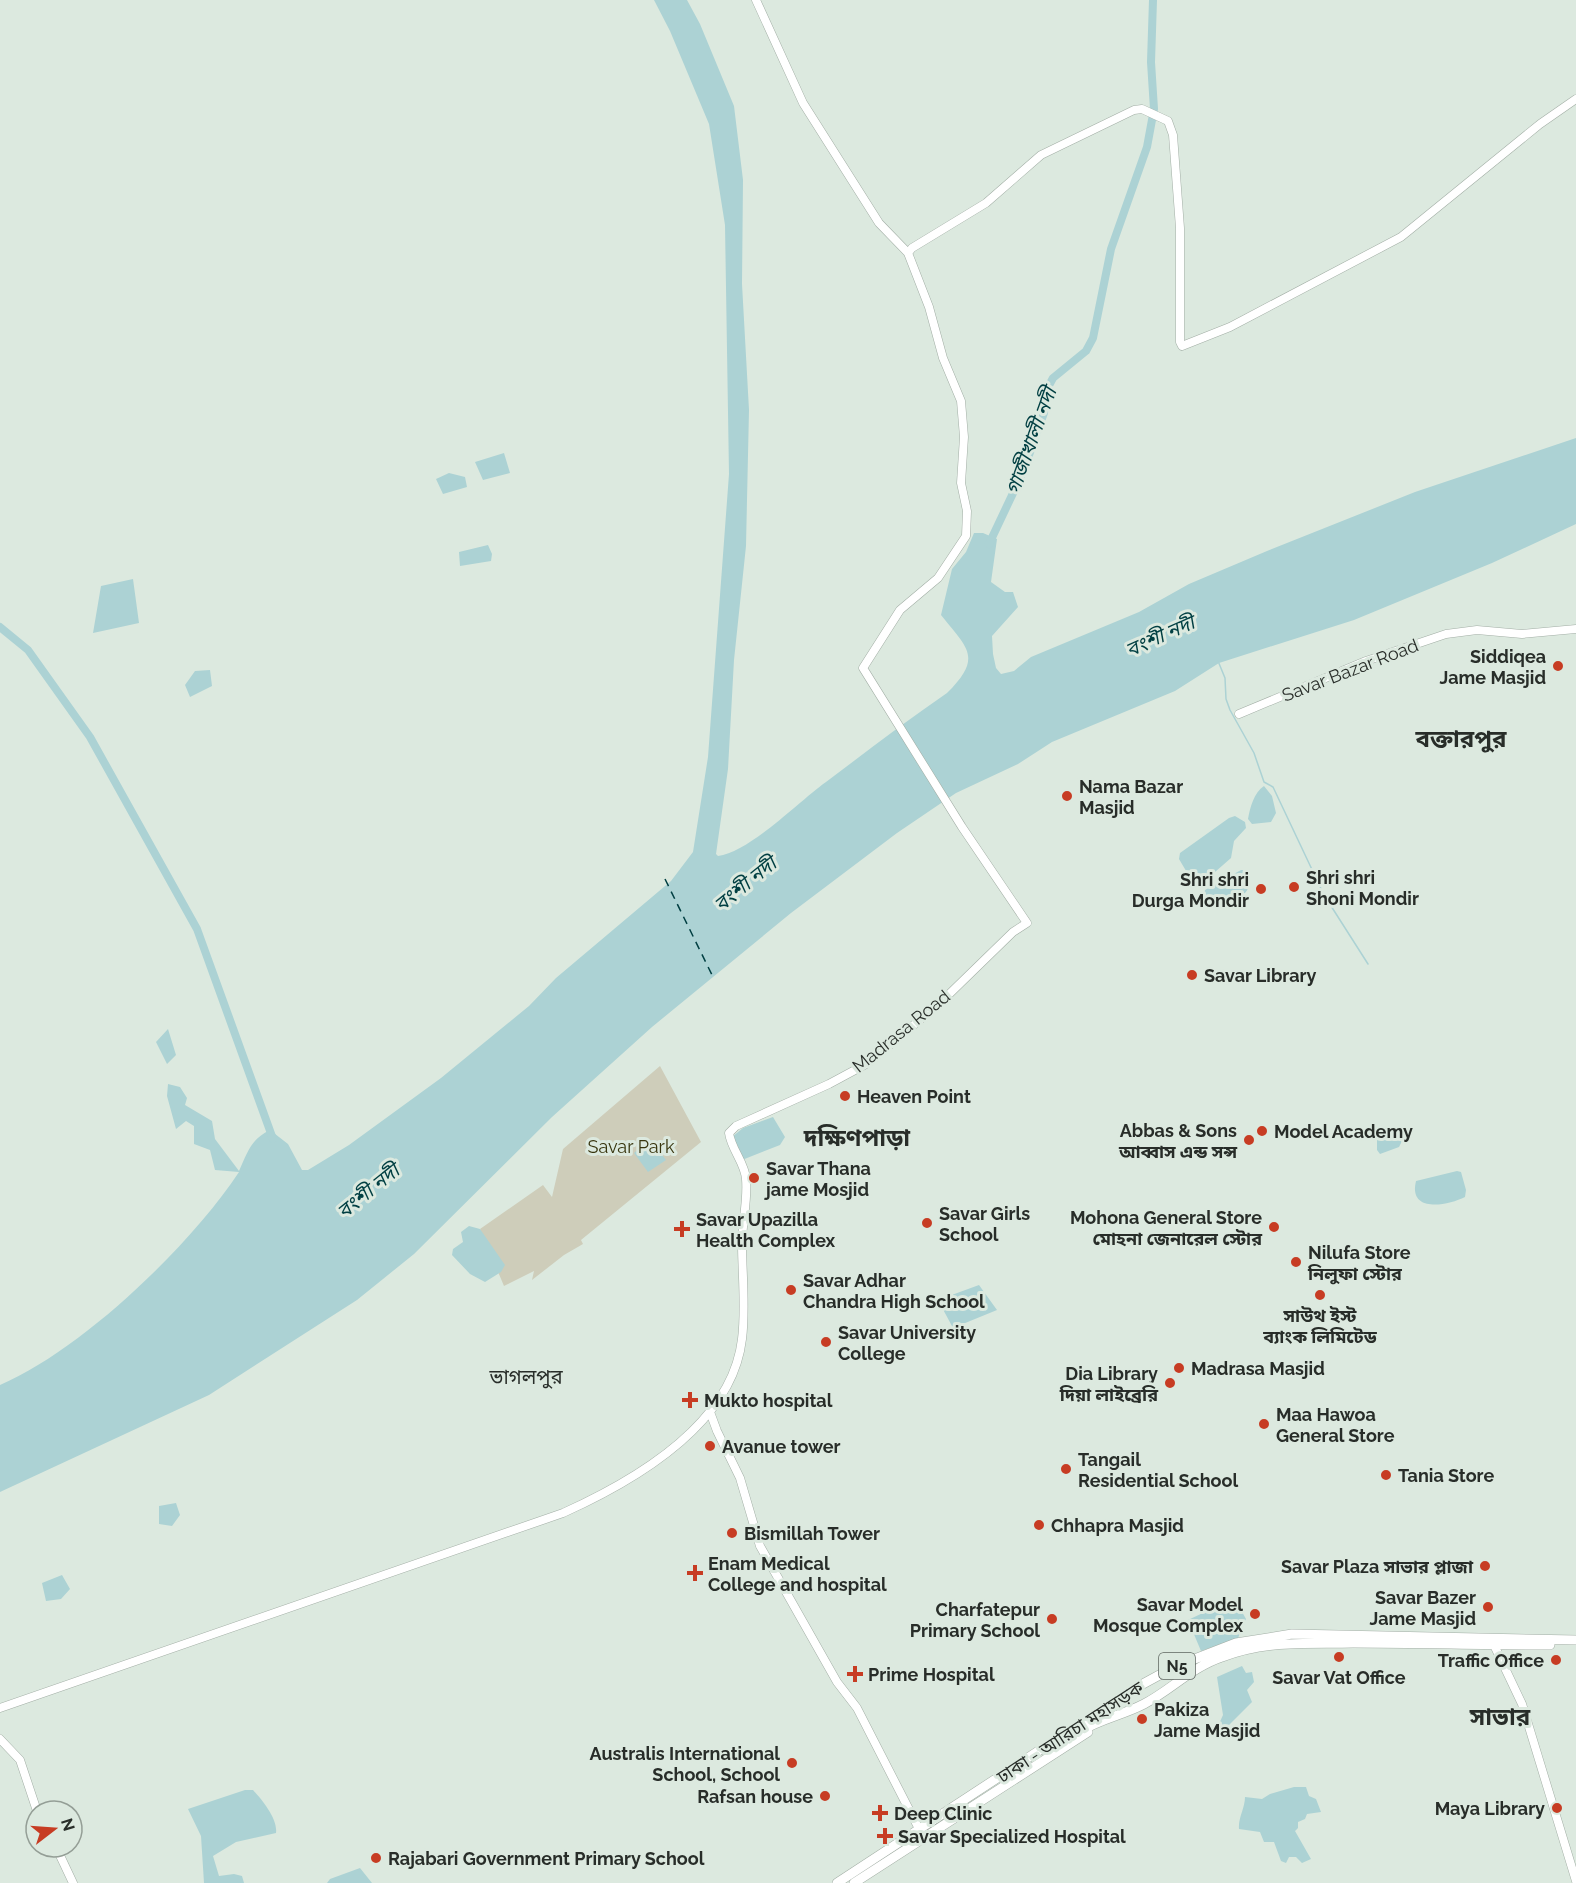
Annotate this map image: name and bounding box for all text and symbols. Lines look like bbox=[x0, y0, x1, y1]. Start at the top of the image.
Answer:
water label: গাজীখালী নদী bbox=[1000, 380, 1063, 498]
water label: বংশী নদী bbox=[1122, 609, 1202, 662]
street label: Savar Bazar Road bbox=[1279, 634, 1421, 706]
place label: Siddiqea Jame Masjid bbox=[1440, 646, 1546, 688]
marker: Siddiqea Jame Masjid bbox=[1551, 659, 1565, 673]
district label: বক্তারপুর bbox=[1415, 724, 1507, 753]
place label: Nama Bazar Masjid bbox=[1079, 776, 1183, 818]
marker: Nama Bazar Masjid bbox=[1060, 789, 1074, 803]
water label: বংশী নদী bbox=[709, 849, 784, 916]
place label: Shri shri Shoni Mondir bbox=[1306, 867, 1419, 909]
place label: Shri shri Durga Mondir bbox=[1132, 869, 1249, 911]
marker: Shri shri Shoni Mondir bbox=[1287, 880, 1301, 894]
marker: Shri shri Durga Mondir bbox=[1254, 882, 1268, 896]
place label: Savar Library bbox=[1204, 965, 1317, 986]
marker: Savar Library bbox=[1185, 968, 1199, 982]
street label: Madrasa Road bbox=[848, 985, 954, 1077]
place label: Heaven Point bbox=[857, 1086, 971, 1107]
marker: Heaven Point bbox=[838, 1089, 852, 1103]
place label: Abbas & Sons আব্বাস এন্ড সন্স bbox=[1118, 1120, 1237, 1162]
place label: Model Academy bbox=[1274, 1121, 1413, 1142]
district label: দক্ষিণপাড়া bbox=[803, 1123, 911, 1152]
marker: Model Academy bbox=[1255, 1124, 1269, 1138]
marker: Abbas & Sons আব্বাস এন্ড সন্স bbox=[1242, 1133, 1256, 1147]
park label: Savar Park bbox=[588, 1136, 675, 1157]
water label: বংশী নদী bbox=[332, 1156, 407, 1223]
place label: Savar Thana jame Mosjid bbox=[763, 1158, 871, 1200]
marker: Savar Thana jame Mosjid bbox=[747, 1171, 761, 1185]
place label: Savar Girls School bbox=[939, 1203, 1030, 1245]
place label: Mohona General Store মোহনা জেনারেল স্টোর bbox=[1070, 1207, 1263, 1249]
place label: Savar Upazilla Health Complex bbox=[696, 1209, 836, 1251]
marker: Savar Girls School bbox=[920, 1216, 934, 1230]
marker: Savar Upazilla Health Complex bbox=[673, 1220, 691, 1238]
marker: Mohona General Store মোহনা জেনারেল স্টোর bbox=[1267, 1220, 1281, 1234]
place label: Nilufa Store নিলুফা স্টোর bbox=[1307, 1242, 1411, 1285]
marker: Nilufa Store নিলুফা স্টোর bbox=[1289, 1255, 1303, 1269]
place label: Savar Adhar Chandra High School bbox=[803, 1270, 985, 1312]
marker: Savar Adhar Chandra High School bbox=[784, 1283, 798, 1297]
marker: সাউথ ইস্ট ব্যাংক লিমিটেড bbox=[1313, 1288, 1327, 1302]
place label: সাউথ ইস্ট ব্যাংক লিমিটেড bbox=[1262, 1305, 1378, 1347]
place label: Savar University College bbox=[838, 1322, 976, 1364]
marker: Savar University College bbox=[819, 1335, 833, 1349]
place label: Madrasa Masjid bbox=[1191, 1358, 1325, 1379]
marker: Madrasa Masjid bbox=[1172, 1361, 1186, 1375]
place label: Dia Library দিয়া লাইব্রেরি bbox=[1059, 1363, 1159, 1405]
district label: ভাগলপুর bbox=[488, 1365, 564, 1389]
marker: Dia Library দিয়া লাইব্রেরি bbox=[1163, 1376, 1177, 1390]
place label: Mukto hospital bbox=[704, 1390, 833, 1411]
marker: Mukto hospital bbox=[681, 1391, 699, 1409]
place label: Maa Hawoa General Store bbox=[1276, 1404, 1395, 1446]
marker: Maa Hawoa General Store bbox=[1257, 1417, 1271, 1431]
place label: Avanue tower bbox=[722, 1436, 841, 1457]
marker: Avanue tower bbox=[703, 1439, 717, 1453]
place label: Tangail Residential School bbox=[1078, 1449, 1238, 1491]
marker: Tangail Residential School bbox=[1059, 1462, 1073, 1476]
place label: Tania Store bbox=[1398, 1465, 1494, 1486]
marker: Tania Store bbox=[1379, 1468, 1393, 1482]
place label: Chhapra Masjid bbox=[1051, 1515, 1184, 1536]
marker: Chhapra Masjid bbox=[1032, 1518, 1046, 1532]
place label: Bismillah Tower bbox=[744, 1523, 880, 1544]
marker: Bismillah Tower bbox=[725, 1526, 739, 1540]
place label: Enam Medical College and hospital bbox=[708, 1553, 887, 1595]
place label: Savar Plaza সাভার প্লাজা bbox=[1281, 1556, 1474, 1577]
marker: Savar Plaza সাভার প্লাজা bbox=[1478, 1559, 1492, 1573]
marker: Enam Medical College and hospital bbox=[686, 1564, 704, 1582]
place label: Savar Bazer Jame Masjid bbox=[1370, 1587, 1476, 1629]
place label: Savar Model Mosque Complex bbox=[1093, 1594, 1243, 1636]
place label: Charfatepur Primary School bbox=[910, 1599, 1040, 1641]
marker: Savar Bazer Jame Masjid bbox=[1481, 1600, 1495, 1614]
marker: Savar Model Mosque Complex bbox=[1248, 1607, 1262, 1621]
marker: Charfatepur Primary School bbox=[1045, 1612, 1059, 1626]
marker: Savar Vat Office bbox=[1332, 1650, 1346, 1664]
place label: Traffic Office bbox=[1438, 1650, 1544, 1671]
road number: N5 bbox=[1159, 1653, 1195, 1679]
marker: Traffic Office bbox=[1549, 1653, 1563, 1667]
place label: Prime Hospital bbox=[868, 1664, 995, 1685]
marker: Prime Hospital bbox=[846, 1665, 864, 1683]
place label: Savar Vat Office bbox=[1272, 1667, 1406, 1688]
street label: ঢাকা - আরিচা মহাসড়ক bbox=[992, 1677, 1147, 1788]
place label: Pakiza Jame Masjid bbox=[1154, 1699, 1260, 1741]
district label: সাভার bbox=[1469, 1702, 1531, 1731]
marker: Pakiza Jame Masjid bbox=[1135, 1712, 1149, 1726]
place label: Australis International School, School bbox=[589, 1743, 780, 1785]
marker: Australis International School, School bbox=[785, 1756, 799, 1770]
place label: Rafsan house bbox=[697, 1786, 813, 1807]
marker: Rafsan house bbox=[818, 1789, 832, 1803]
place label: Maya Library bbox=[1435, 1798, 1545, 1819]
north arrow bbox=[24, 1799, 84, 1859]
marker: Maya Library bbox=[1550, 1801, 1564, 1815]
place label: Deep Clinic bbox=[894, 1803, 992, 1824]
marker: Deep Clinic bbox=[871, 1804, 889, 1822]
text: N bbox=[57, 1816, 79, 1833]
place label: Savar Specialized Hospital bbox=[898, 1826, 1126, 1847]
marker: Savar Specialized Hospital bbox=[876, 1827, 894, 1845]
place label: Rajabari Government Primary School bbox=[388, 1848, 705, 1869]
marker: Rajabari Government Primary School bbox=[369, 1851, 383, 1865]

